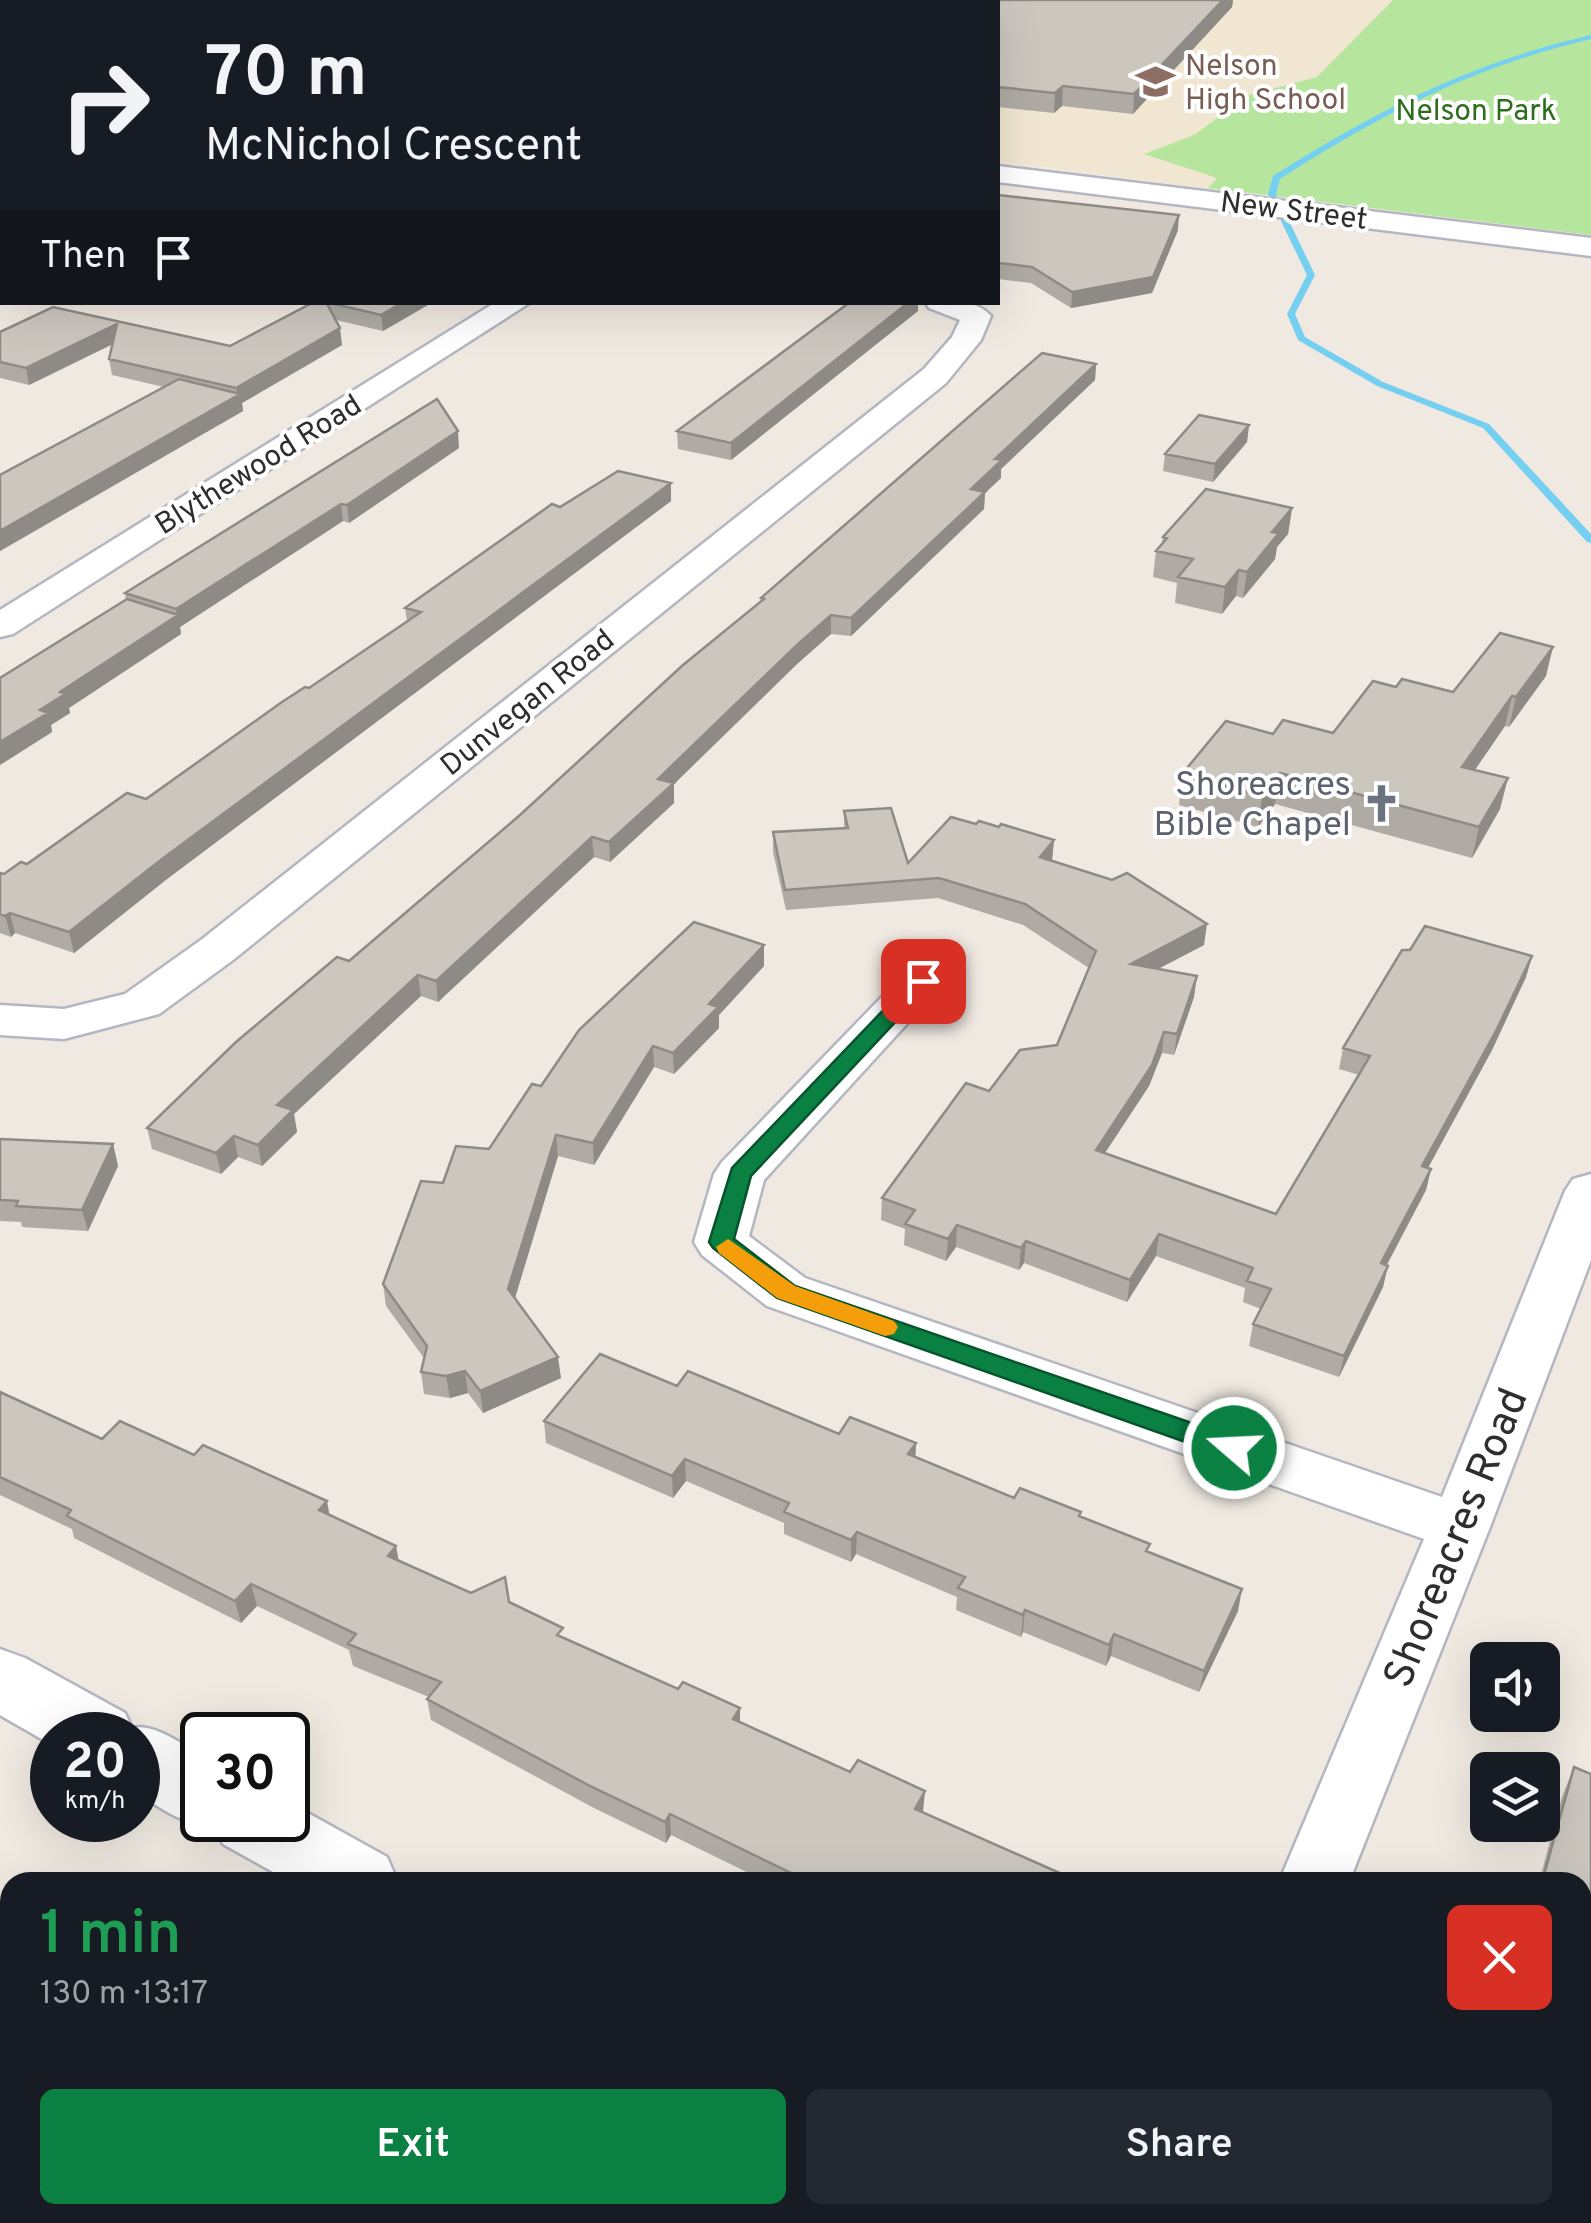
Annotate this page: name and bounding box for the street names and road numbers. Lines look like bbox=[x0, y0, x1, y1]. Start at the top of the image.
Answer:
street label: New Street bbox=[1218, 185, 1370, 240]
street label: Blythewood Road bbox=[149, 388, 369, 544]
street label: Dunvegan Road bbox=[434, 623, 623, 785]
street label: Shoreacres Road bbox=[1374, 1381, 1542, 1696]

